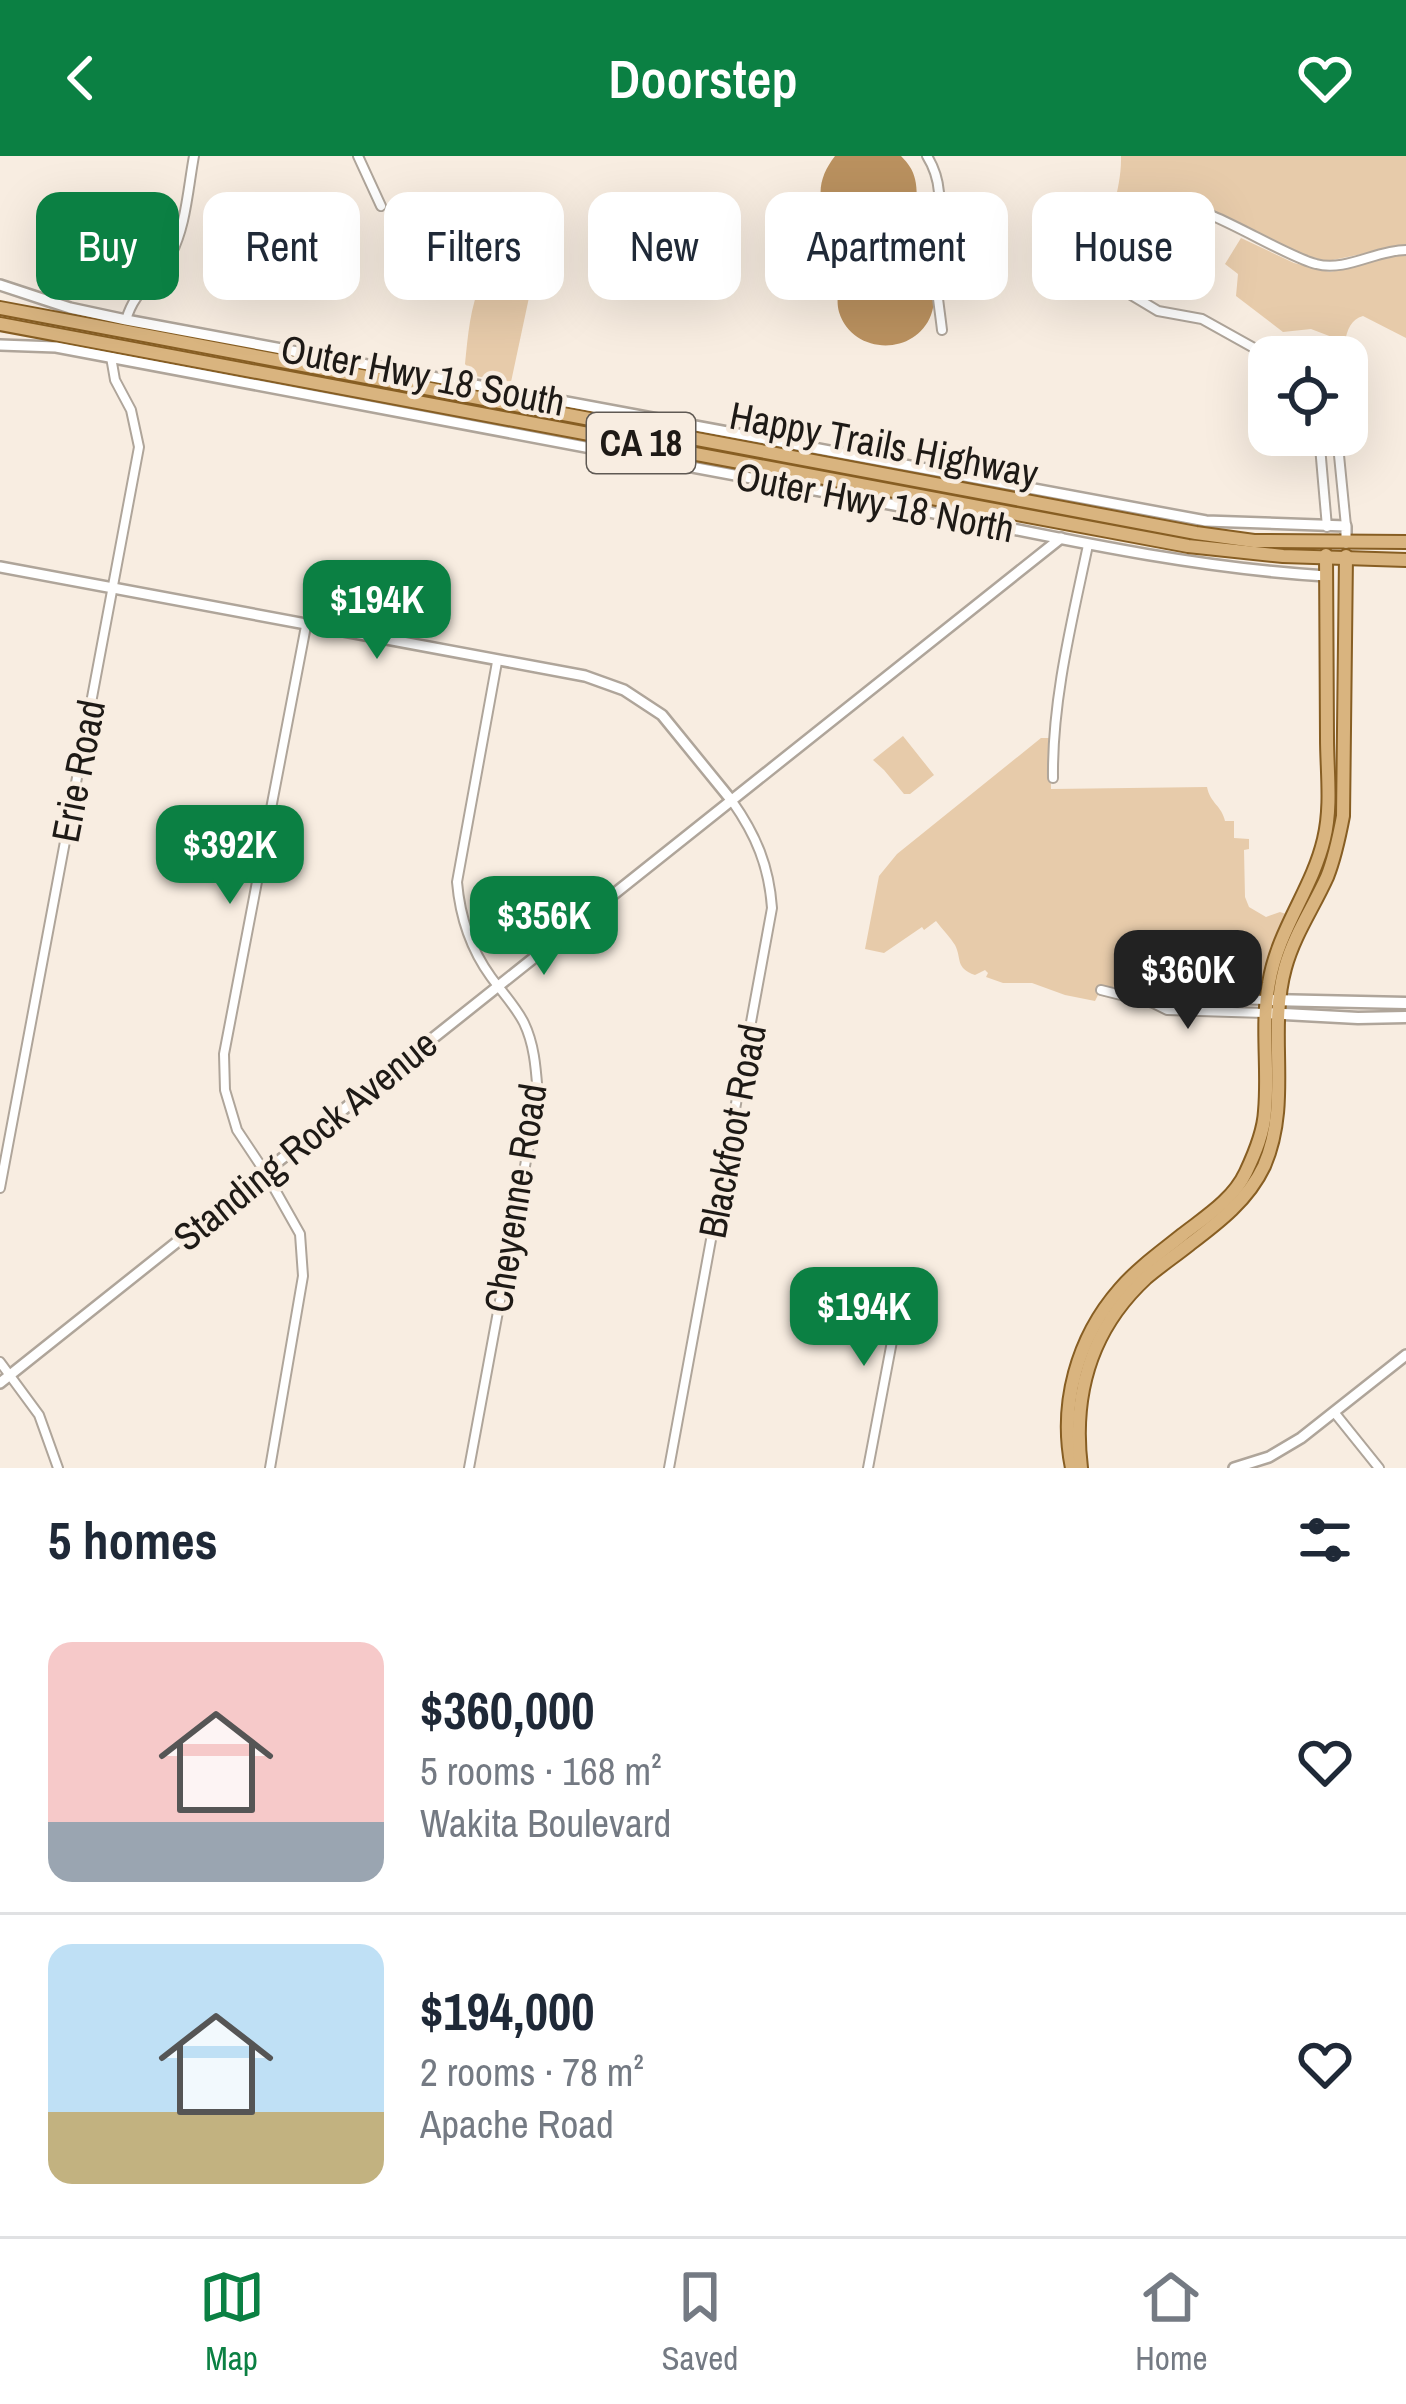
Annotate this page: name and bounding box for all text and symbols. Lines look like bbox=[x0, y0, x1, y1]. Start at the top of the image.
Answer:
text: Doorstep bbox=[608, 42, 798, 115]
icon: back bbox=[48, 45, 114, 111]
icon: heart bbox=[1292, 45, 1358, 111]
chip: Buy bbox=[36, 192, 179, 300]
chip: Rent bbox=[203, 192, 360, 300]
chip: Filters bbox=[384, 192, 564, 300]
chip: New bbox=[588, 192, 741, 300]
chip: Apartment bbox=[765, 192, 1008, 300]
chip: House bbox=[1032, 192, 1215, 300]
street label: Outer Hwy 18 South bbox=[277, 322, 569, 428]
map controls bbox=[1248, 336, 1368, 456]
button: locate bbox=[1248, 336, 1368, 456]
street label: Happy Trails Highway bbox=[725, 389, 1043, 499]
road number: CA 18 bbox=[587, 413, 695, 473]
street label: Outer Hwy 18 North bbox=[731, 450, 1019, 554]
pin: $194K bbox=[293, 560, 461, 662]
text: $194K bbox=[330, 573, 424, 625]
street label: Erie Road bbox=[39, 695, 117, 847]
pin: $392K bbox=[146, 805, 314, 907]
text: $392K bbox=[183, 818, 277, 870]
pin: $356K bbox=[460, 876, 628, 978]
text: $356K bbox=[497, 889, 591, 941]
pin: $360K bbox=[1104, 930, 1272, 1032]
text: $360K bbox=[1141, 943, 1235, 995]
street label: Standing Rock Avenue bbox=[162, 1018, 448, 1262]
street label: Blackfoot Road bbox=[686, 1020, 778, 1242]
street label: Cheyenne Road bbox=[471, 1080, 559, 1316]
pin: $194K bbox=[780, 1267, 948, 1369]
text: $194K bbox=[817, 1280, 911, 1332]
text: 5 homes bbox=[48, 1506, 218, 1575]
icon: filters bbox=[1292, 1507, 1358, 1573]
text: $360,000 bbox=[420, 1676, 594, 1745]
icon: home bbox=[144, 1690, 288, 1834]
icon: heart bbox=[1292, 1729, 1358, 1795]
text: 5 rooms · 168 m² bbox=[420, 1745, 662, 1797]
text: Wakita Boulevard bbox=[420, 1797, 671, 1849]
text: $194,000 bbox=[420, 1977, 594, 2046]
icon: home bbox=[144, 1992, 288, 2136]
icon: heart bbox=[1292, 2031, 1358, 2097]
text: 2 rooms · 78 m² bbox=[420, 2046, 644, 2098]
text: Apache Road bbox=[420, 2098, 614, 2150]
tab: Map bbox=[199, 2264, 265, 2380]
tab: Saved bbox=[662, 2264, 738, 2380]
tab: Home bbox=[1135, 2264, 1207, 2380]

